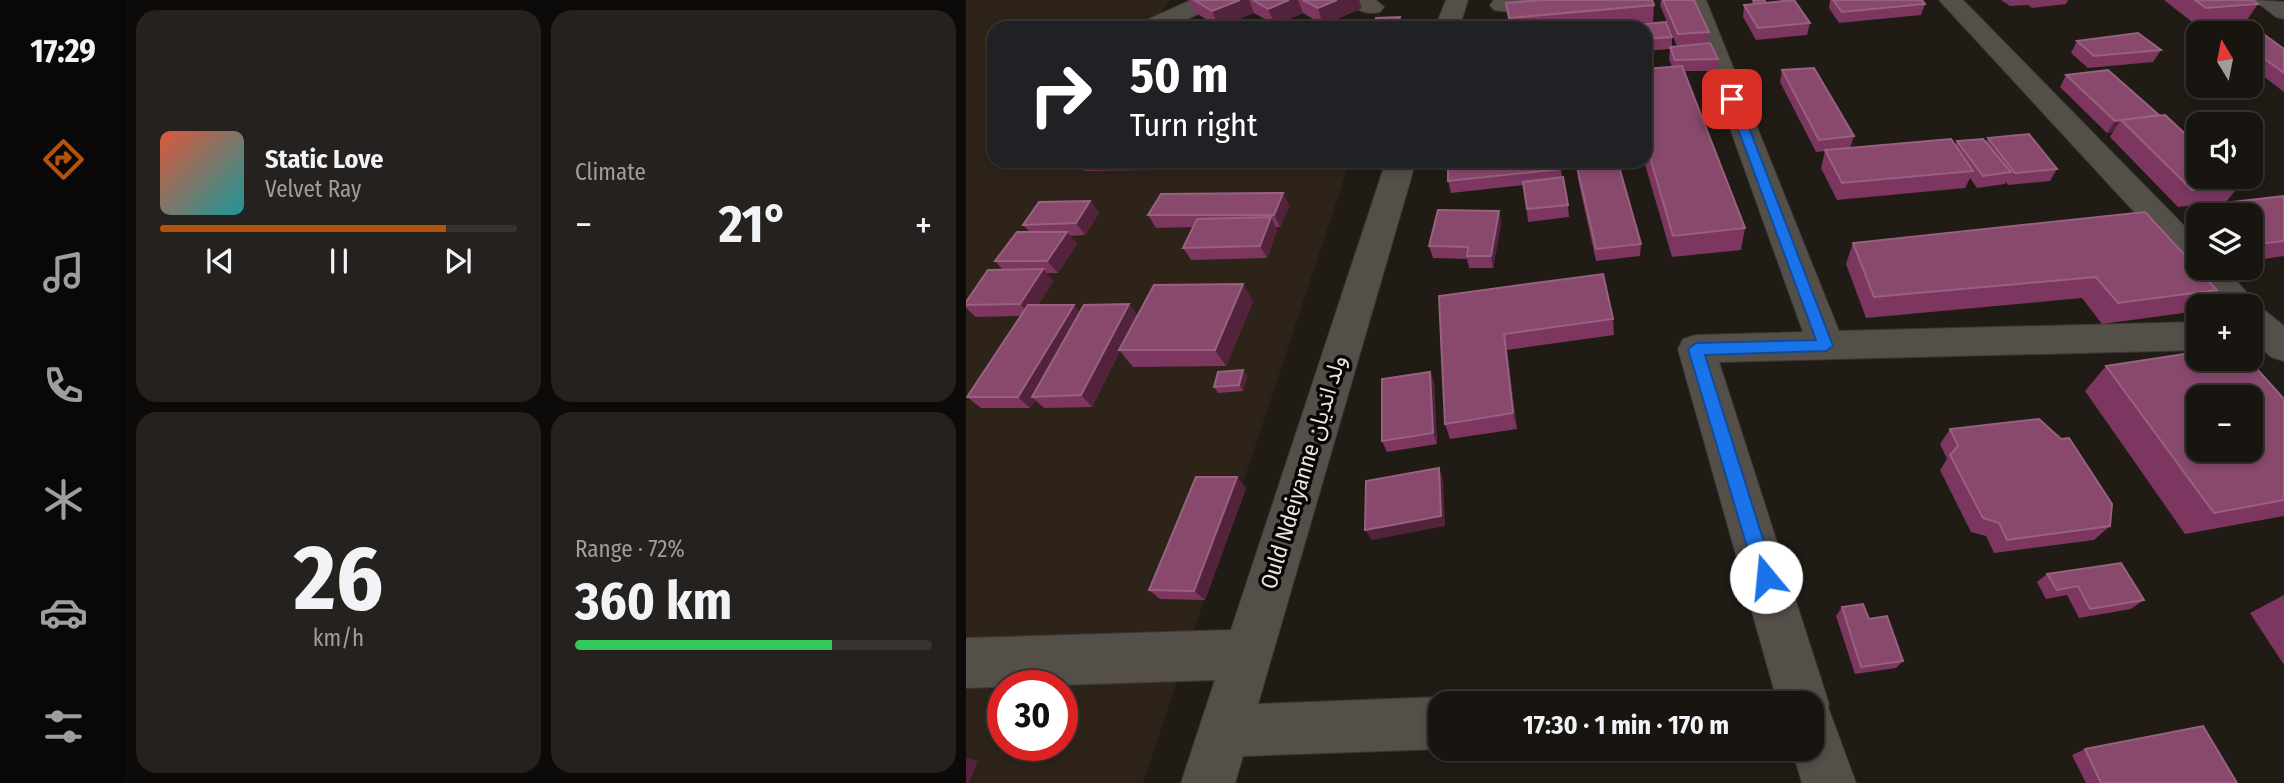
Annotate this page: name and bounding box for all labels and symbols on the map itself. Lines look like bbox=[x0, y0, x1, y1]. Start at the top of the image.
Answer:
north arrow bbox=[2186, 21, 2263, 98]
pin bbox=[1702, 69, 1762, 129]
street label: Ould Ndeiyanne ولد انديان bbox=[1254, 352, 1352, 592]
position arrow bbox=[1729, 540, 1803, 614]
speed limit sign: 30 bbox=[987, 670, 1078, 761]

